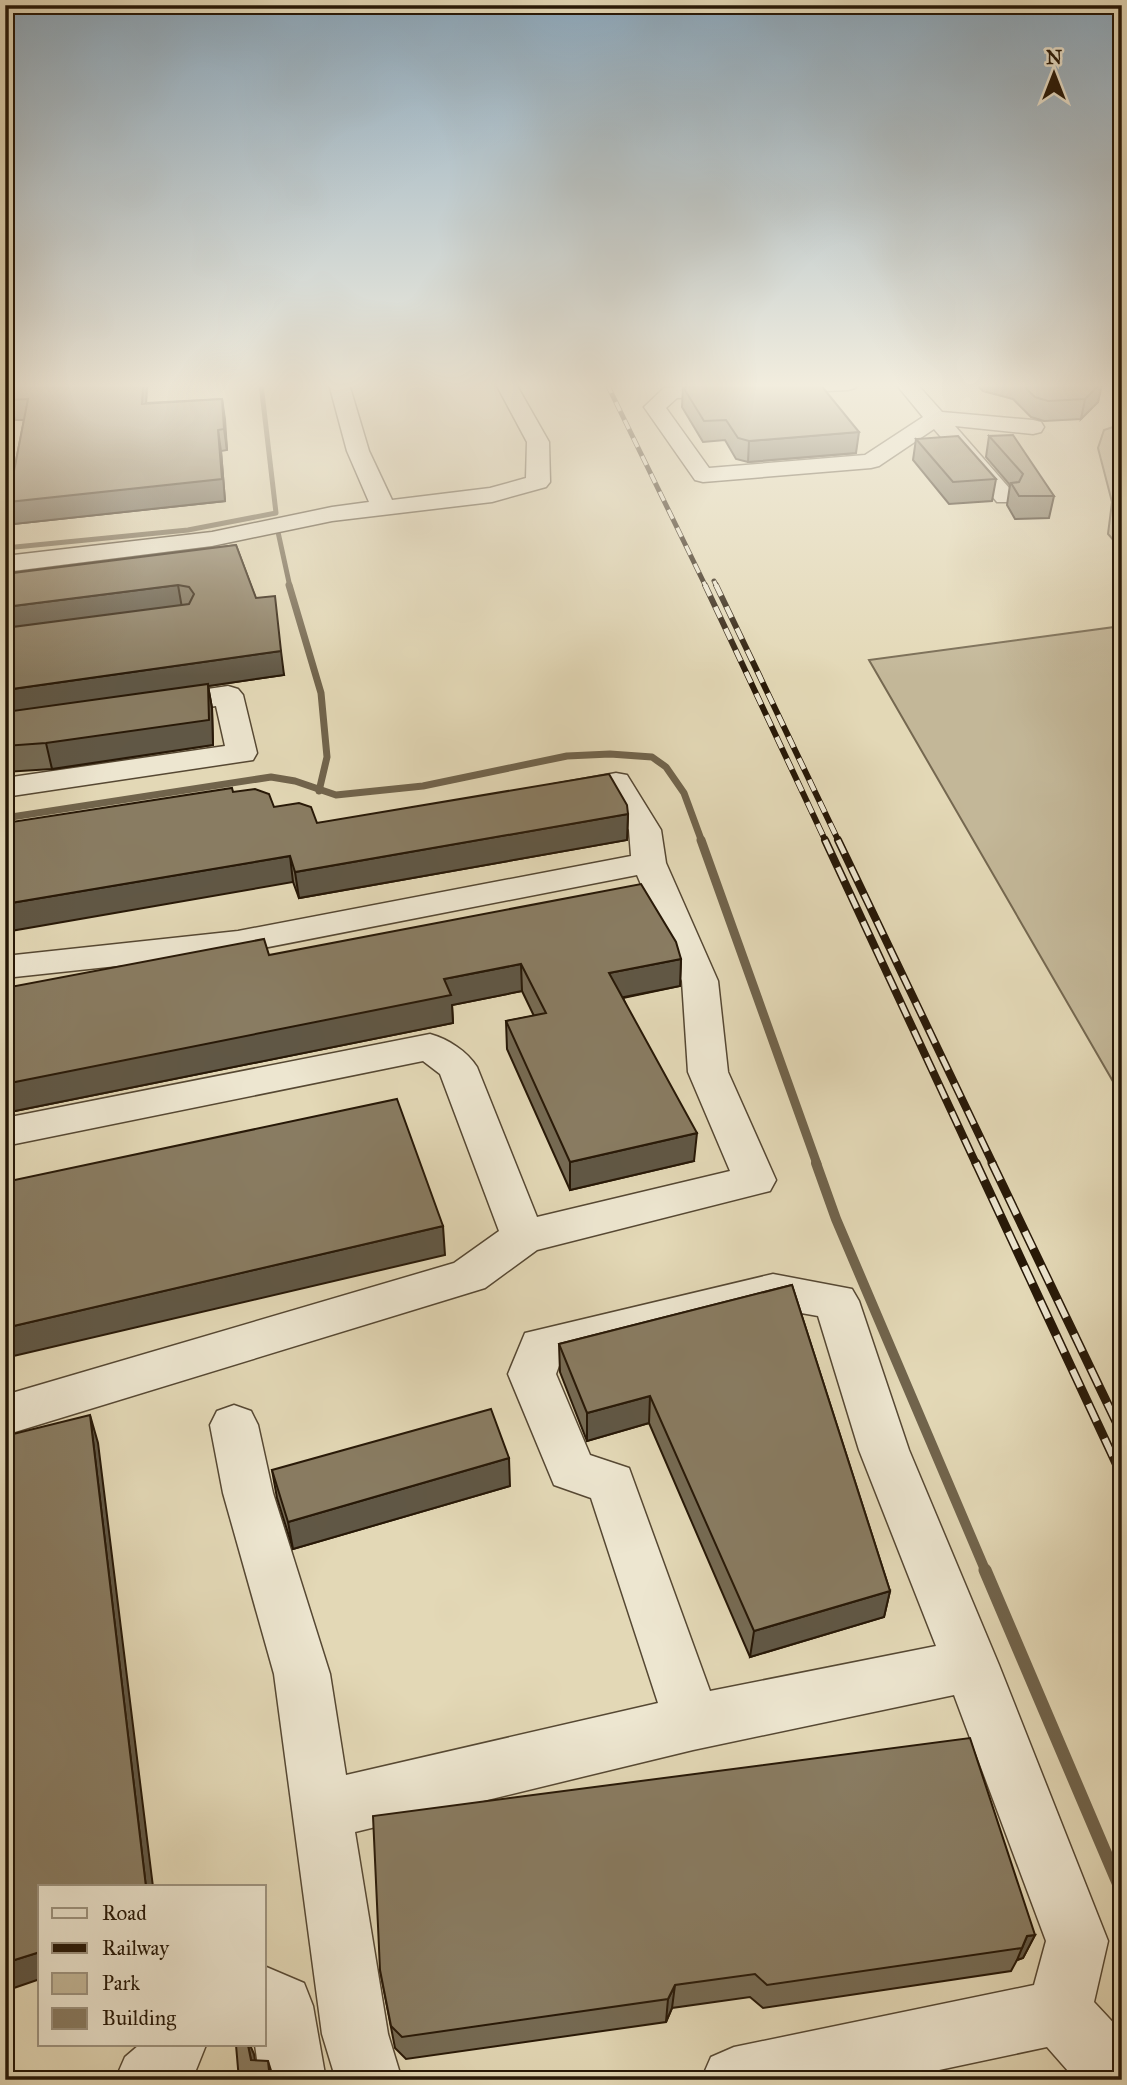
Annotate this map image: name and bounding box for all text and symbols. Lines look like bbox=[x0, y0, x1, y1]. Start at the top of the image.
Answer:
north arrow bbox=[1018, 38, 1088, 108]
text: N bbox=[1046, 46, 1062, 69]
legend bbox=[38, 1885, 266, 2046]
text: Road bbox=[102, 1900, 147, 1926]
text: Railway bbox=[102, 1935, 170, 1961]
text: Park bbox=[102, 1970, 140, 1996]
text: Building bbox=[102, 2005, 176, 2031]

